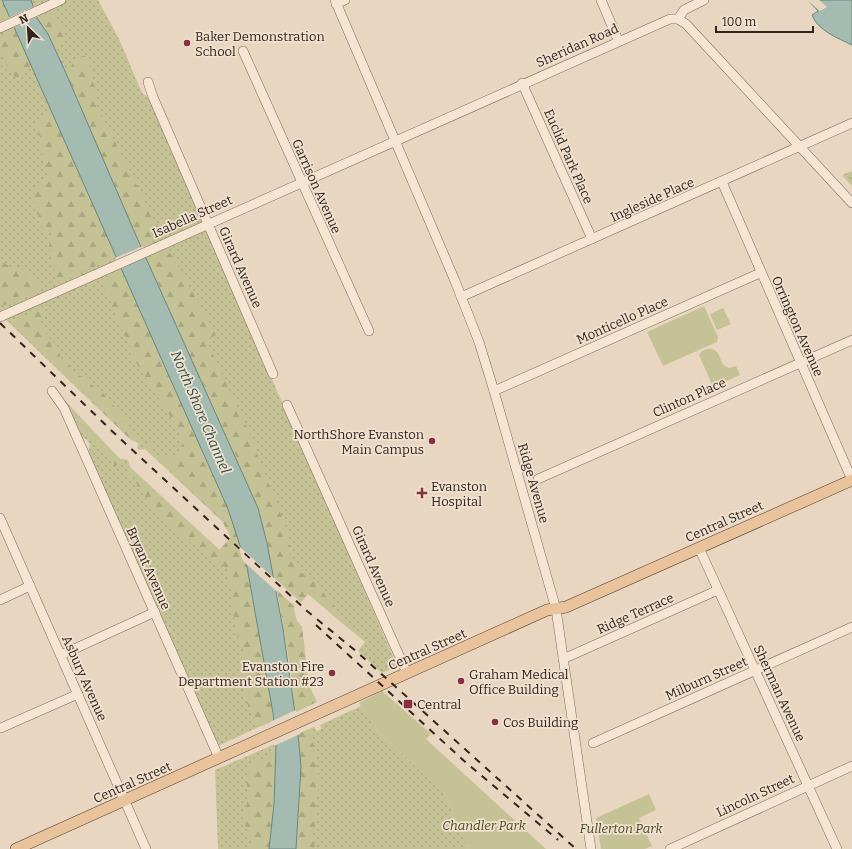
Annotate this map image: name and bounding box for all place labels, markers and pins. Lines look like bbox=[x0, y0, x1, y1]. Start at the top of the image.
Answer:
place label: Baker Demonstration School bbox=[195, 29, 325, 59]
marker: Baker Demonstration School bbox=[182, 38, 192, 48]
place label: NorthShore Evanston Main Campus bbox=[293, 427, 425, 457]
marker: NorthShore Evanston Main Campus bbox=[427, 436, 437, 446]
place label: Evanston Hospital bbox=[431, 479, 488, 509]
marker: Evanston Hospital bbox=[416, 487, 428, 499]
place label: Evanston Fire Department Station #23 bbox=[178, 659, 324, 689]
place label: Graham Medical Office Building bbox=[469, 667, 569, 697]
marker: Evanston Fire Department Station #23 bbox=[327, 668, 337, 678]
marker: Graham Medical Office Building bbox=[456, 676, 466, 686]
place label: Central bbox=[417, 697, 462, 712]
marker: Central bbox=[402, 698, 414, 710]
place label: Cos Building bbox=[503, 715, 578, 730]
marker: Cos Building bbox=[490, 717, 500, 727]

